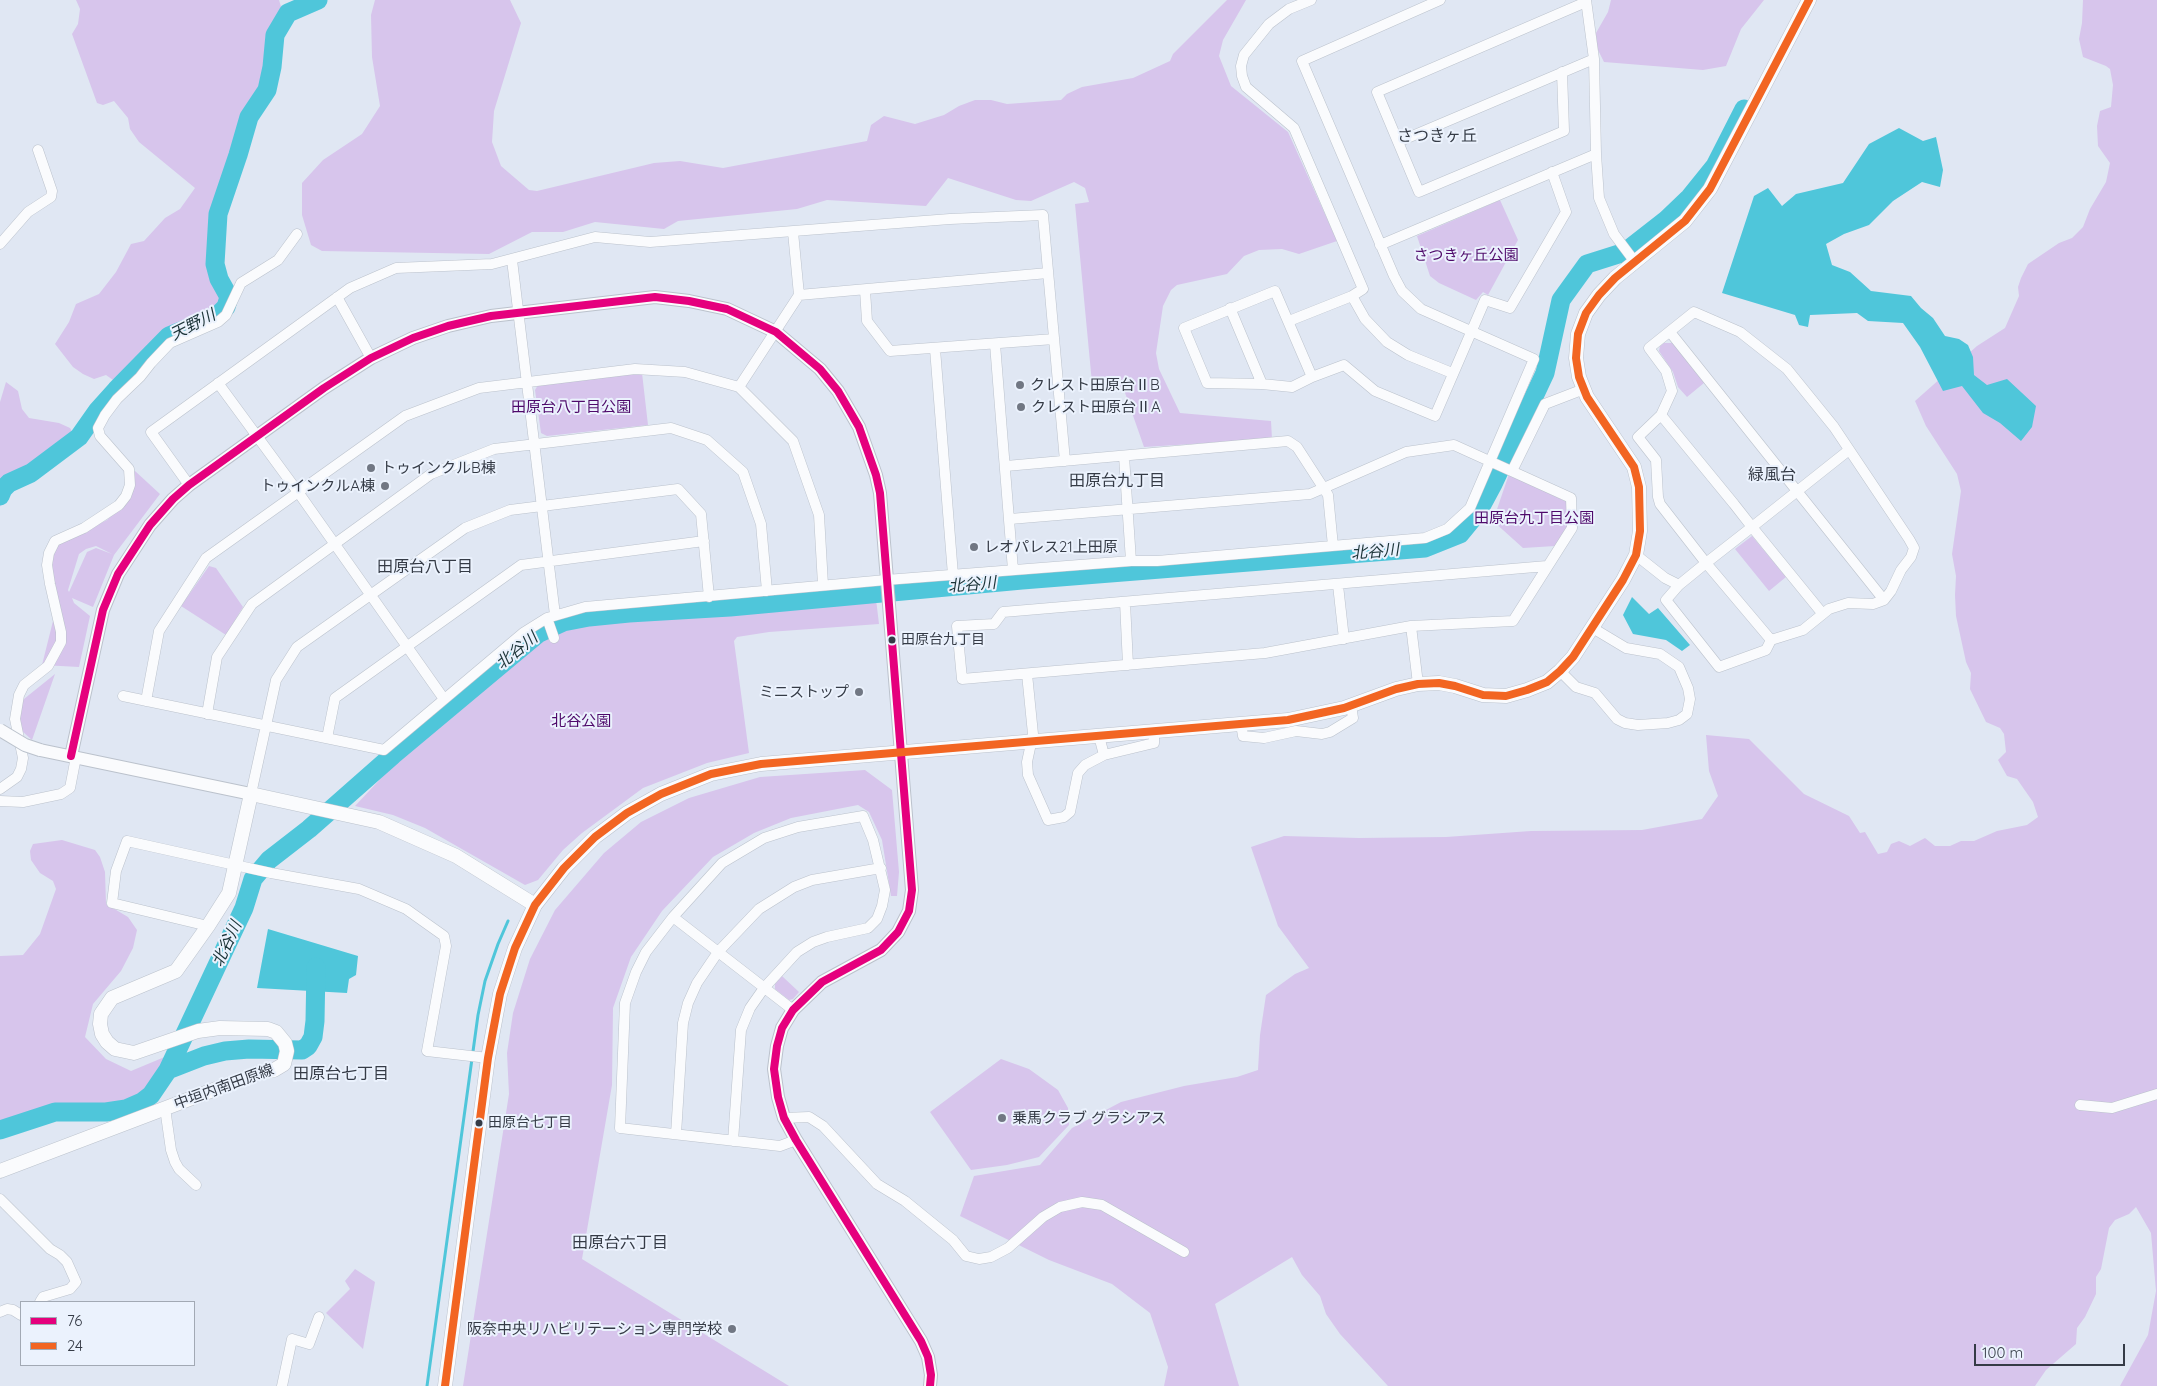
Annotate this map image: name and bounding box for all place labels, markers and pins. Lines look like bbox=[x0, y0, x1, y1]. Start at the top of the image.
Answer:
place label: クレスト田原台ⅡB bbox=[1030, 376, 1160, 394]
marker: クレスト田原台ⅡB bbox=[1014, 379, 1026, 391]
place label: クレスト田原台ⅡA bbox=[1031, 398, 1161, 416]
marker: クレスト田原台ⅡA bbox=[1015, 401, 1027, 413]
place label: トゥインクルB棟 bbox=[381, 459, 496, 477]
marker: トゥインクルB棟 bbox=[365, 462, 377, 474]
place label: トゥインクルA棟 bbox=[260, 477, 375, 495]
marker: トゥインクルA棟 bbox=[379, 480, 391, 492]
place label: レオパレス21上田原 bbox=[984, 538, 1118, 556]
marker: レオパレス21上田原 bbox=[968, 541, 980, 553]
place label: 田原台九丁目 bbox=[901, 632, 985, 648]
marker: 田原台九丁目 bbox=[887, 635, 897, 645]
place label: ミニストップ bbox=[759, 683, 849, 701]
marker: ミニストップ bbox=[853, 686, 865, 698]
place label: 乗馬クラブ グラシアス bbox=[1012, 1109, 1166, 1127]
marker: 乗馬クラブ グラシアス bbox=[996, 1112, 1008, 1124]
place label: 田原台七丁目 bbox=[488, 1115, 572, 1131]
marker: 田原台七丁目 bbox=[474, 1118, 484, 1128]
place label: 阪奈中央リハビリテーション専門学校 bbox=[467, 1320, 722, 1338]
marker: 阪奈中央リハビリテーション専門学校 bbox=[726, 1323, 738, 1335]

